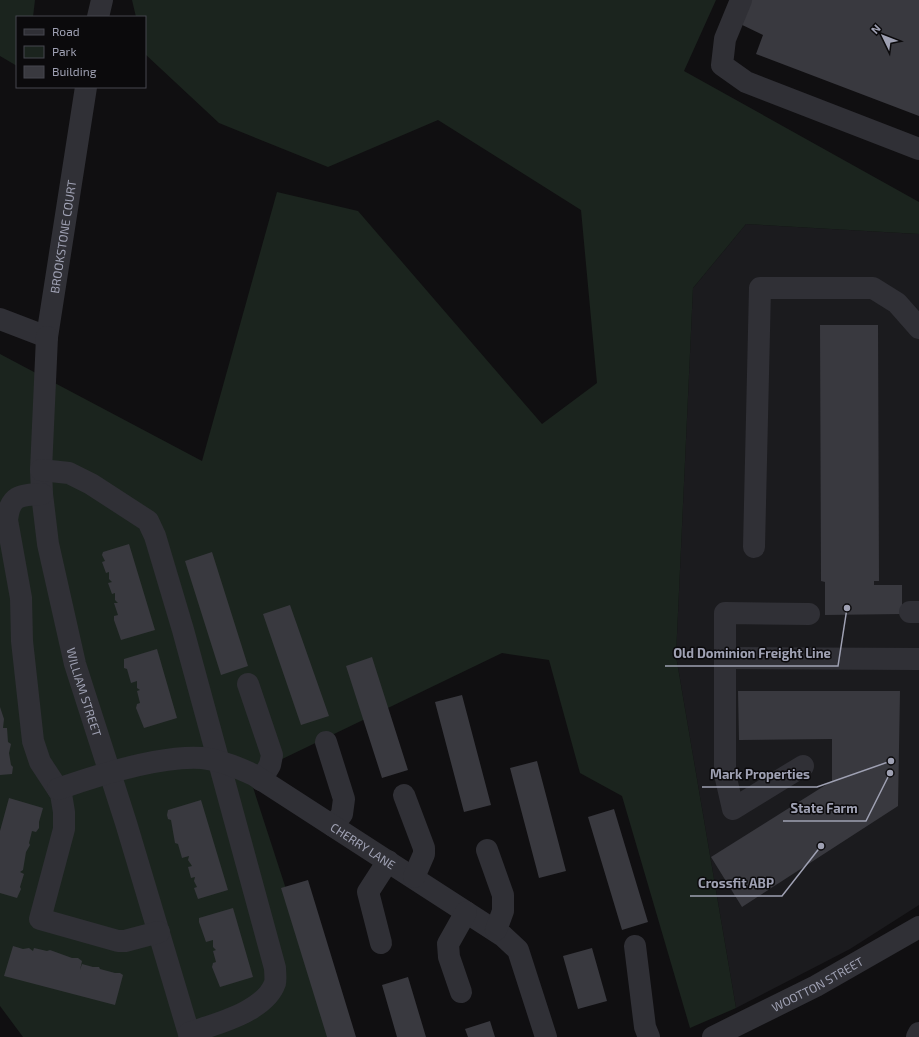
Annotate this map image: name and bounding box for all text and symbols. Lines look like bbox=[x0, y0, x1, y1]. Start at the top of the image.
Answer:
legend bbox=[16, 16, 146, 88]
north arrow bbox=[863, 16, 903, 56]
text: N bbox=[868, 21, 883, 36]
text: Road bbox=[52, 24, 80, 38]
text: Park bbox=[52, 44, 77, 58]
text: Building bbox=[52, 64, 97, 78]
street label: BROOKSTONE COURT bbox=[47, 179, 78, 294]
callout: Old Dominion Freight Line bbox=[665, 641, 838, 666]
text: Old Dominion Freight Line bbox=[673, 645, 831, 661]
street label: WILLIAM STREET bbox=[65, 646, 105, 738]
callout: Mark Properties bbox=[702, 762, 817, 787]
text: Mark Properties bbox=[710, 766, 810, 782]
callout: State Farm bbox=[783, 796, 866, 821]
text: State Farm bbox=[790, 800, 858, 816]
street label: CHERRY LANE bbox=[328, 819, 398, 872]
callout: Crossfit ABP bbox=[690, 871, 782, 896]
text: Crossfit ABP bbox=[698, 875, 774, 891]
street label: WOOTTON STREET bbox=[769, 954, 865, 1014]

